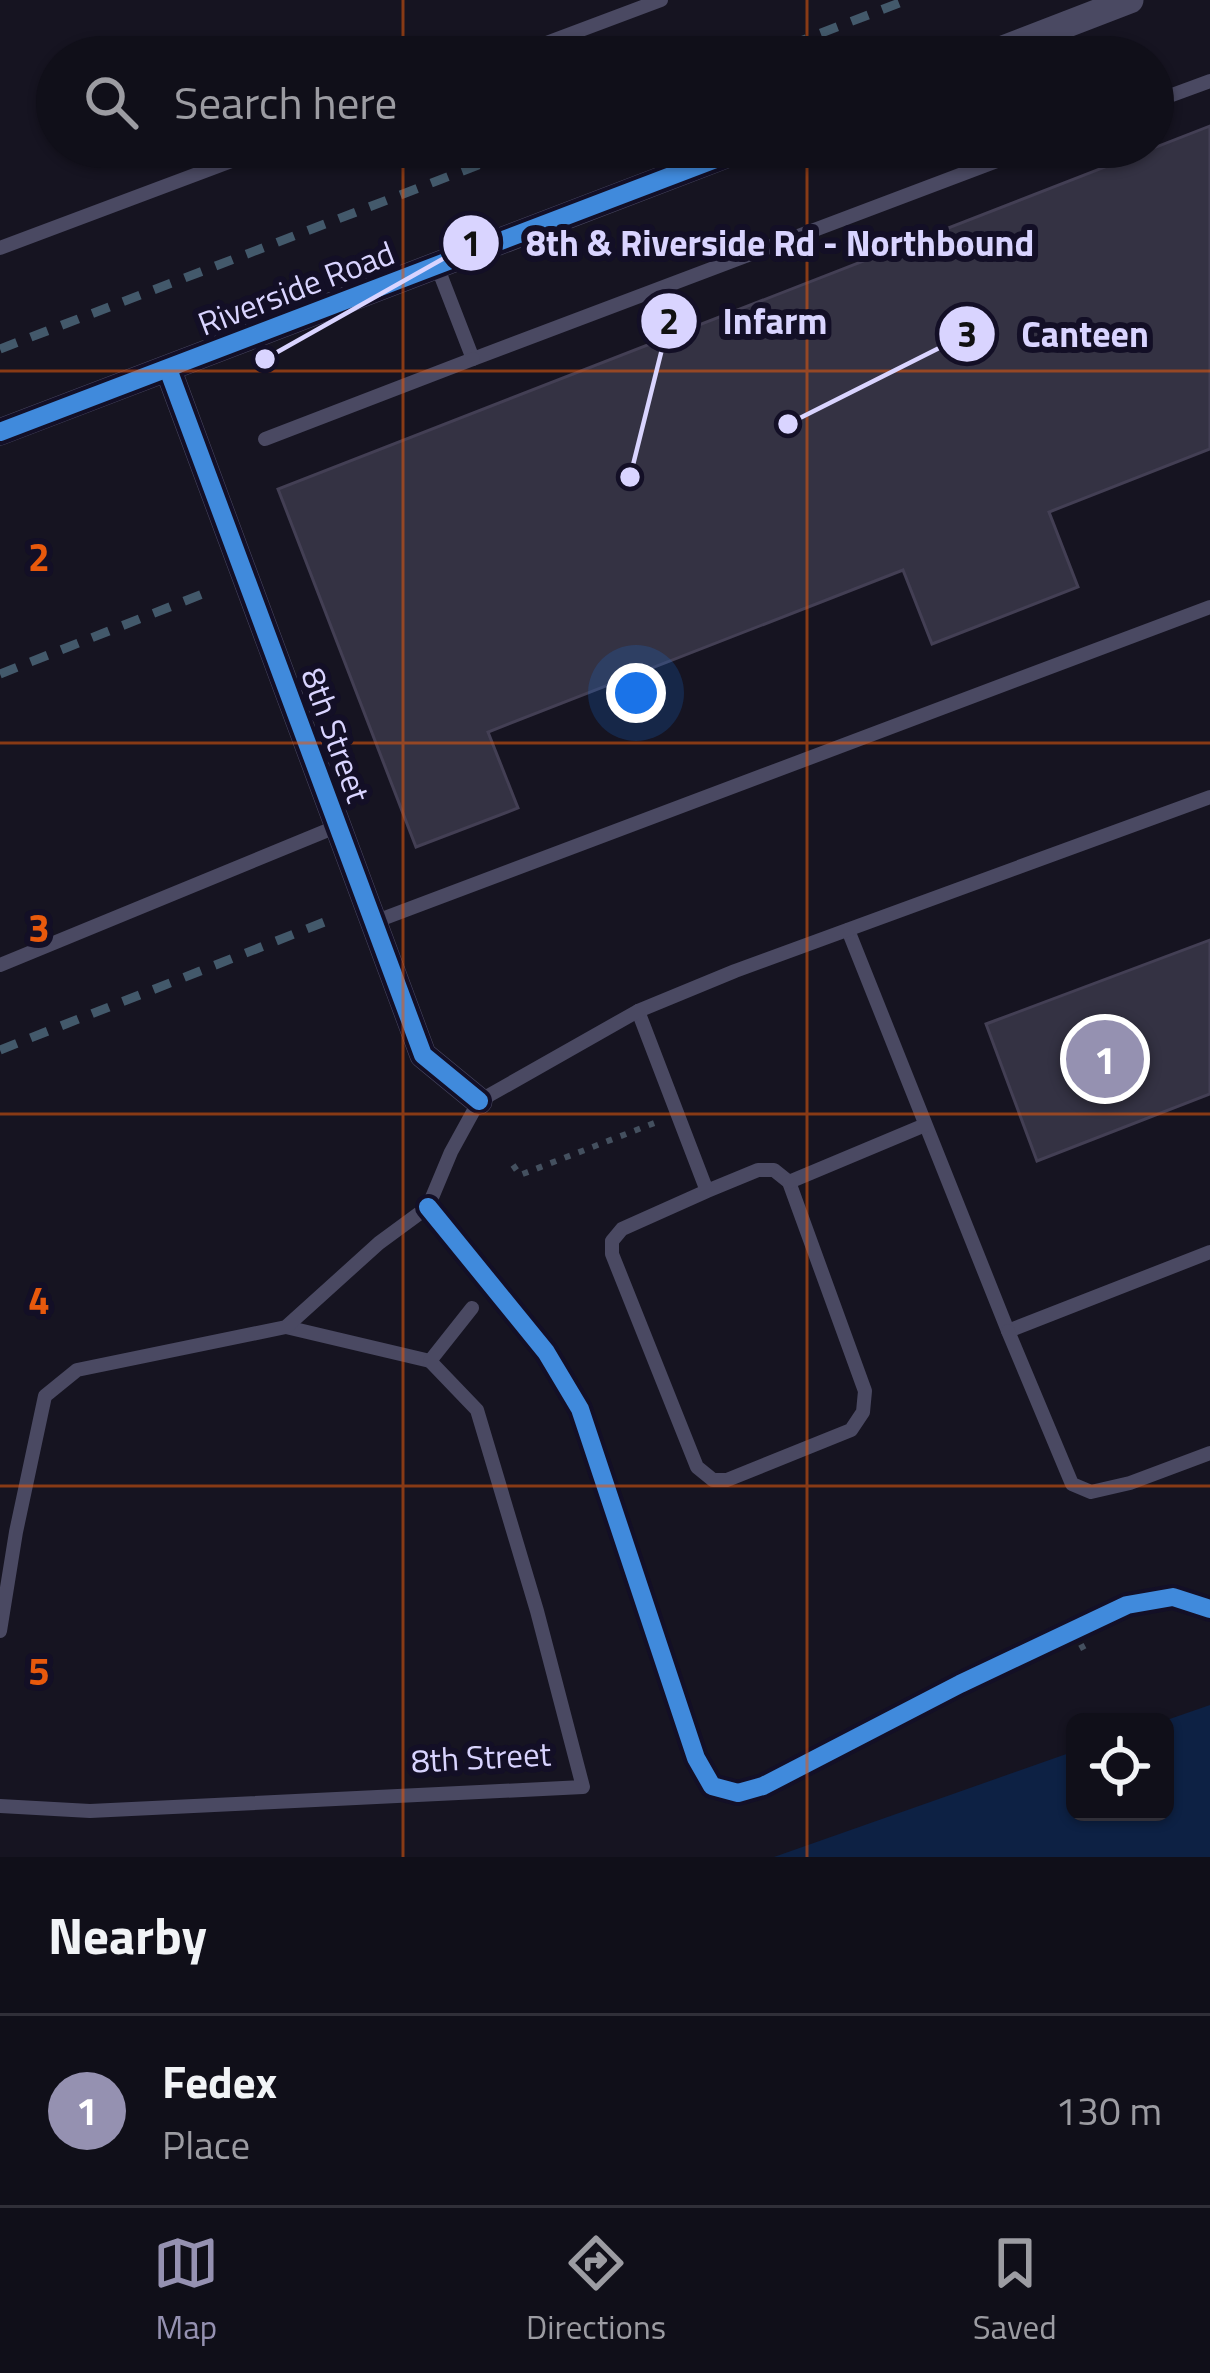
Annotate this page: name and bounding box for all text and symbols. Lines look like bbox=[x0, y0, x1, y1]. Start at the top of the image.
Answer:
search box bbox=[36, 36, 1174, 168]
text: Search here bbox=[174, 68, 397, 136]
icon: search bbox=[78, 69, 144, 135]
callout: 8th & Riverside Rd - Northbound bbox=[441, 207, 1058, 279]
text: 1 bbox=[461, 215, 481, 270]
text: 8th & Riverside Rd - Northbound bbox=[526, 215, 1034, 270]
street label: Riverside Road bbox=[191, 228, 401, 348]
callout: Infarm bbox=[639, 285, 852, 357]
text: 2 bbox=[659, 293, 679, 348]
text: Infarm bbox=[722, 293, 828, 348]
callout: Canteen bbox=[937, 298, 1173, 370]
text: 3 bbox=[957, 306, 977, 361]
text: Canteen bbox=[1021, 306, 1149, 361]
text: 2 bbox=[28, 527, 50, 586]
street label: 8th Street bbox=[289, 661, 384, 810]
your location bbox=[606, 663, 666, 723]
text: 3 bbox=[28, 898, 50, 957]
pin: 1 bbox=[1066, 1014, 1144, 1104]
text: 4 bbox=[28, 1270, 50, 1329]
text: 5 bbox=[28, 1641, 50, 1700]
map controls bbox=[1066, 1713, 1174, 1821]
button: locate bbox=[1066, 1713, 1174, 1821]
street label: 8th Street bbox=[410, 1728, 553, 1786]
text: Nearby bbox=[48, 1896, 207, 1974]
text: Fedex bbox=[162, 2047, 277, 2115]
text: 1 bbox=[76, 2081, 98, 2140]
text: 130 m bbox=[1055, 2081, 1162, 2140]
text: Place bbox=[162, 2115, 250, 2174]
tab: Map bbox=[153, 2230, 219, 2352]
tab: Directions bbox=[526, 2230, 666, 2352]
tab: Saved bbox=[973, 2230, 1057, 2352]

